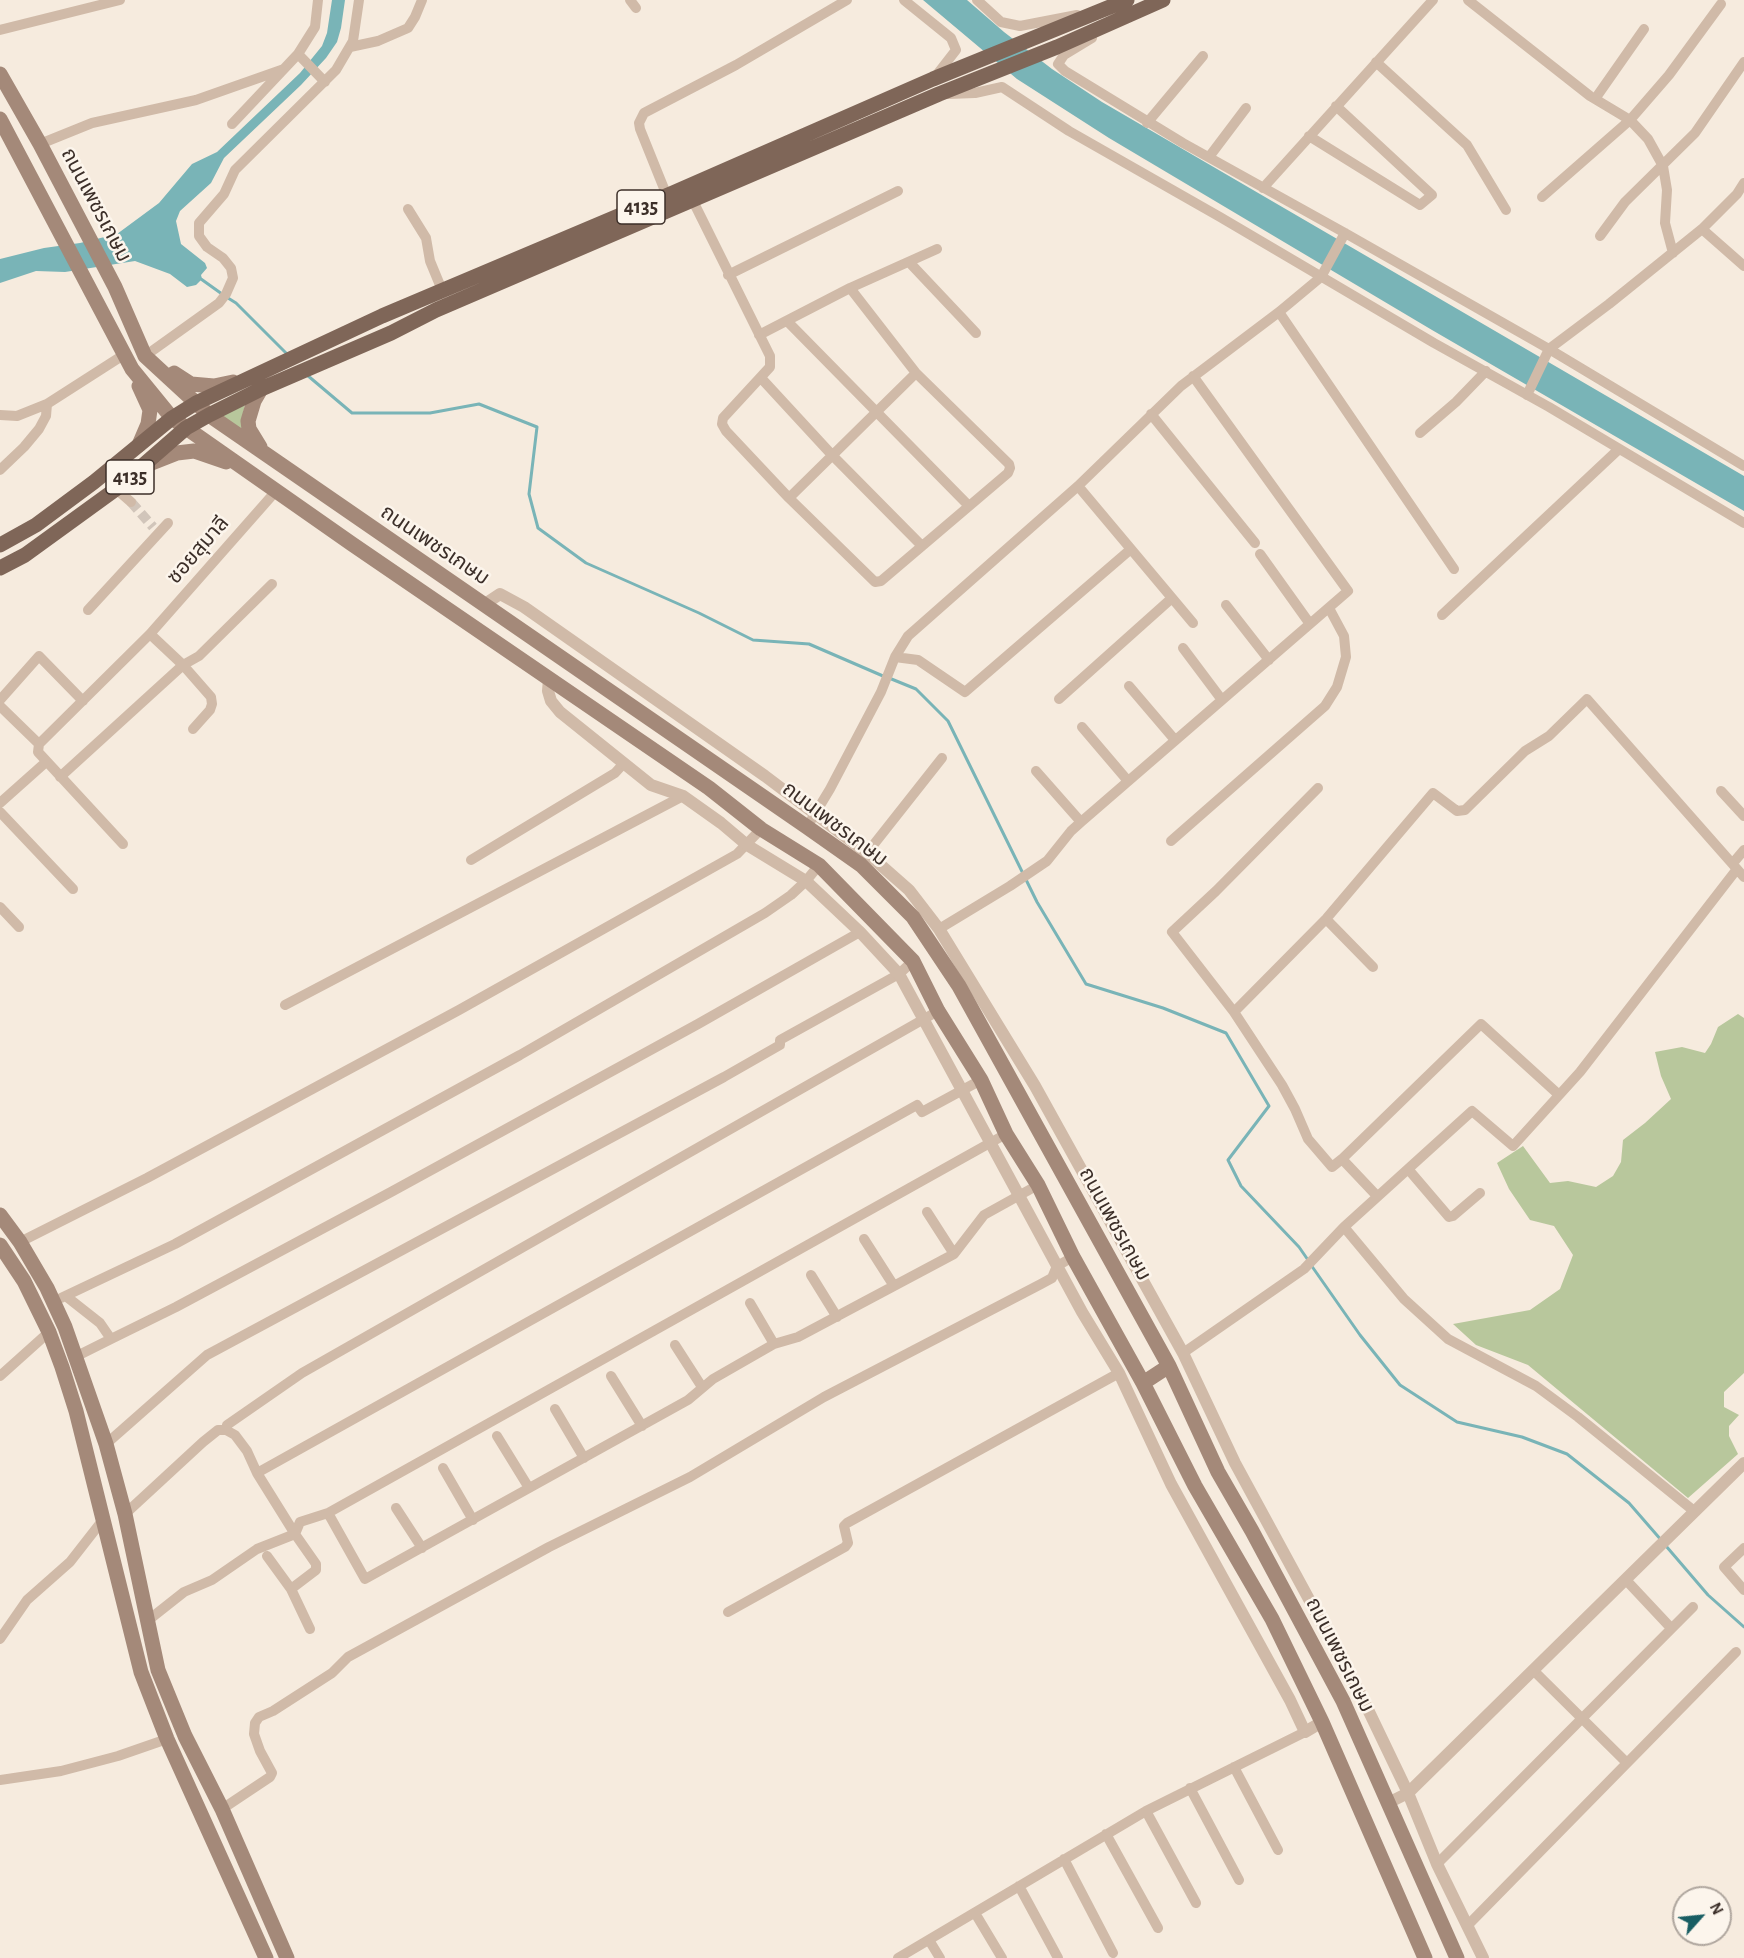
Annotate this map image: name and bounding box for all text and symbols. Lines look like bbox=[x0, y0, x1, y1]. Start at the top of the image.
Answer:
street label: ถนนเพชรเกษม bbox=[55, 144, 137, 266]
road number: 4135 bbox=[617, 190, 665, 224]
road number: 4135 bbox=[106, 460, 154, 494]
street label: ถนนเพชรเกษม bbox=[376, 499, 494, 591]
street label: ซอยสุมาลี bbox=[162, 511, 234, 589]
street label: ถนนเพชรเกษม bbox=[777, 776, 893, 872]
street label: ถนนเพชรเกษม bbox=[1074, 1163, 1156, 1285]
street label: ถนนเพชรเกษม bbox=[1300, 1593, 1380, 1717]
north arrow bbox=[1672, 1886, 1732, 1946]
text: N bbox=[1707, 1900, 1726, 1917]

